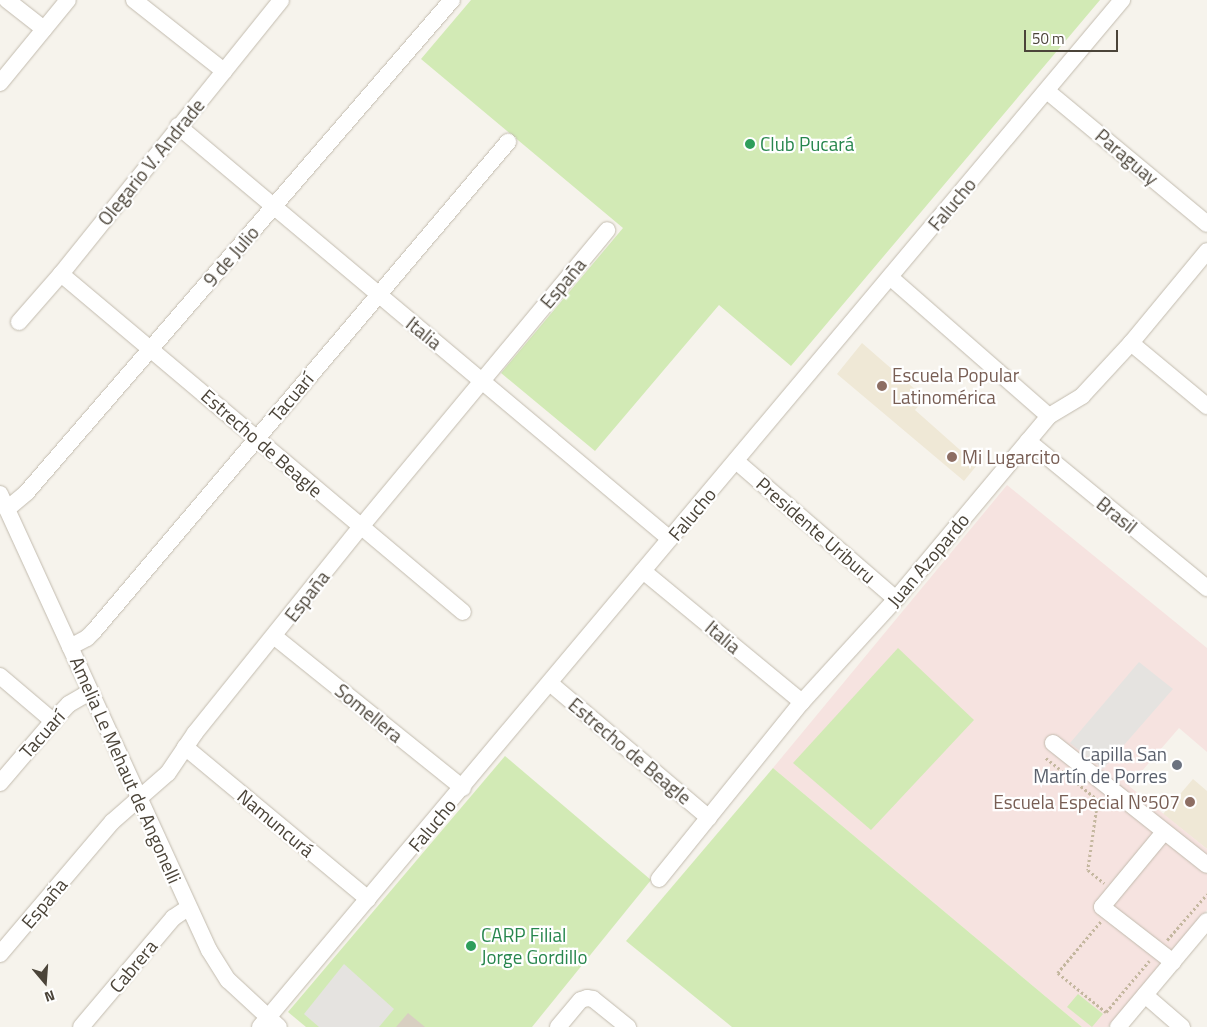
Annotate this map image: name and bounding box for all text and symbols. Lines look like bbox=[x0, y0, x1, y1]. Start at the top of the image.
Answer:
scale bar bbox=[1027, 20, 1121, 52]
text: 50 m bbox=[1032, 27, 1065, 50]
street label: Olegario V. Andrade bbox=[93, 94, 209, 230]
street label: Paraguay bbox=[1091, 124, 1163, 190]
place label: Club Pucará bbox=[760, 133, 854, 155]
marker: Club Pucará bbox=[744, 138, 756, 150]
street label: Falucho bbox=[923, 173, 981, 235]
street label: 9 de Julio bbox=[199, 221, 263, 291]
street label: España bbox=[535, 253, 591, 313]
street label: Italia bbox=[402, 312, 446, 354]
place label: Escuela Popular Latinomérica bbox=[892, 364, 1019, 408]
street label: Tacuarí bbox=[264, 368, 318, 426]
marker: Escuela Popular Latinomérica bbox=[876, 380, 888, 392]
street label: Estrecho de Beagle bbox=[197, 384, 327, 502]
place label: Mi Lugarcito bbox=[962, 446, 1060, 468]
marker: Mi Lugarcito bbox=[946, 451, 958, 463]
street label: Presidente Uriburu bbox=[752, 472, 880, 588]
street label: Falucho bbox=[663, 483, 721, 545]
street label: Brasil bbox=[1092, 492, 1142, 538]
street label: Juan Azopardo bbox=[882, 508, 974, 612]
street label: España bbox=[280, 566, 334, 626]
street label: Italia bbox=[701, 616, 745, 658]
street label: Amelia Le Mehaut de Angonelli bbox=[66, 653, 186, 887]
street label: Somellera bbox=[331, 679, 407, 747]
street label: Estrecho de Beagle bbox=[564, 693, 696, 809]
street label: Tacuarí bbox=[15, 705, 69, 763]
place label: Capilla San Martín de Porres bbox=[1033, 743, 1167, 787]
marker: Capilla San Martín de Porres bbox=[1171, 759, 1183, 771]
street label: Namuncurá bbox=[233, 784, 319, 862]
place label: Escuela Especial Nº507 bbox=[993, 791, 1180, 813]
street label: Falucho bbox=[403, 794, 461, 856]
marker: Escuela Especial Nº507 bbox=[1184, 796, 1196, 808]
street label: España bbox=[16, 873, 72, 933]
place label: CARP Filial Jorge Gordillo bbox=[481, 924, 587, 968]
street label: Cabrera bbox=[104, 935, 162, 997]
marker: CARP Filial Jorge Gordillo bbox=[465, 940, 477, 952]
north arrow bbox=[20, 957, 70, 1007]
text: N bbox=[42, 985, 58, 1008]

